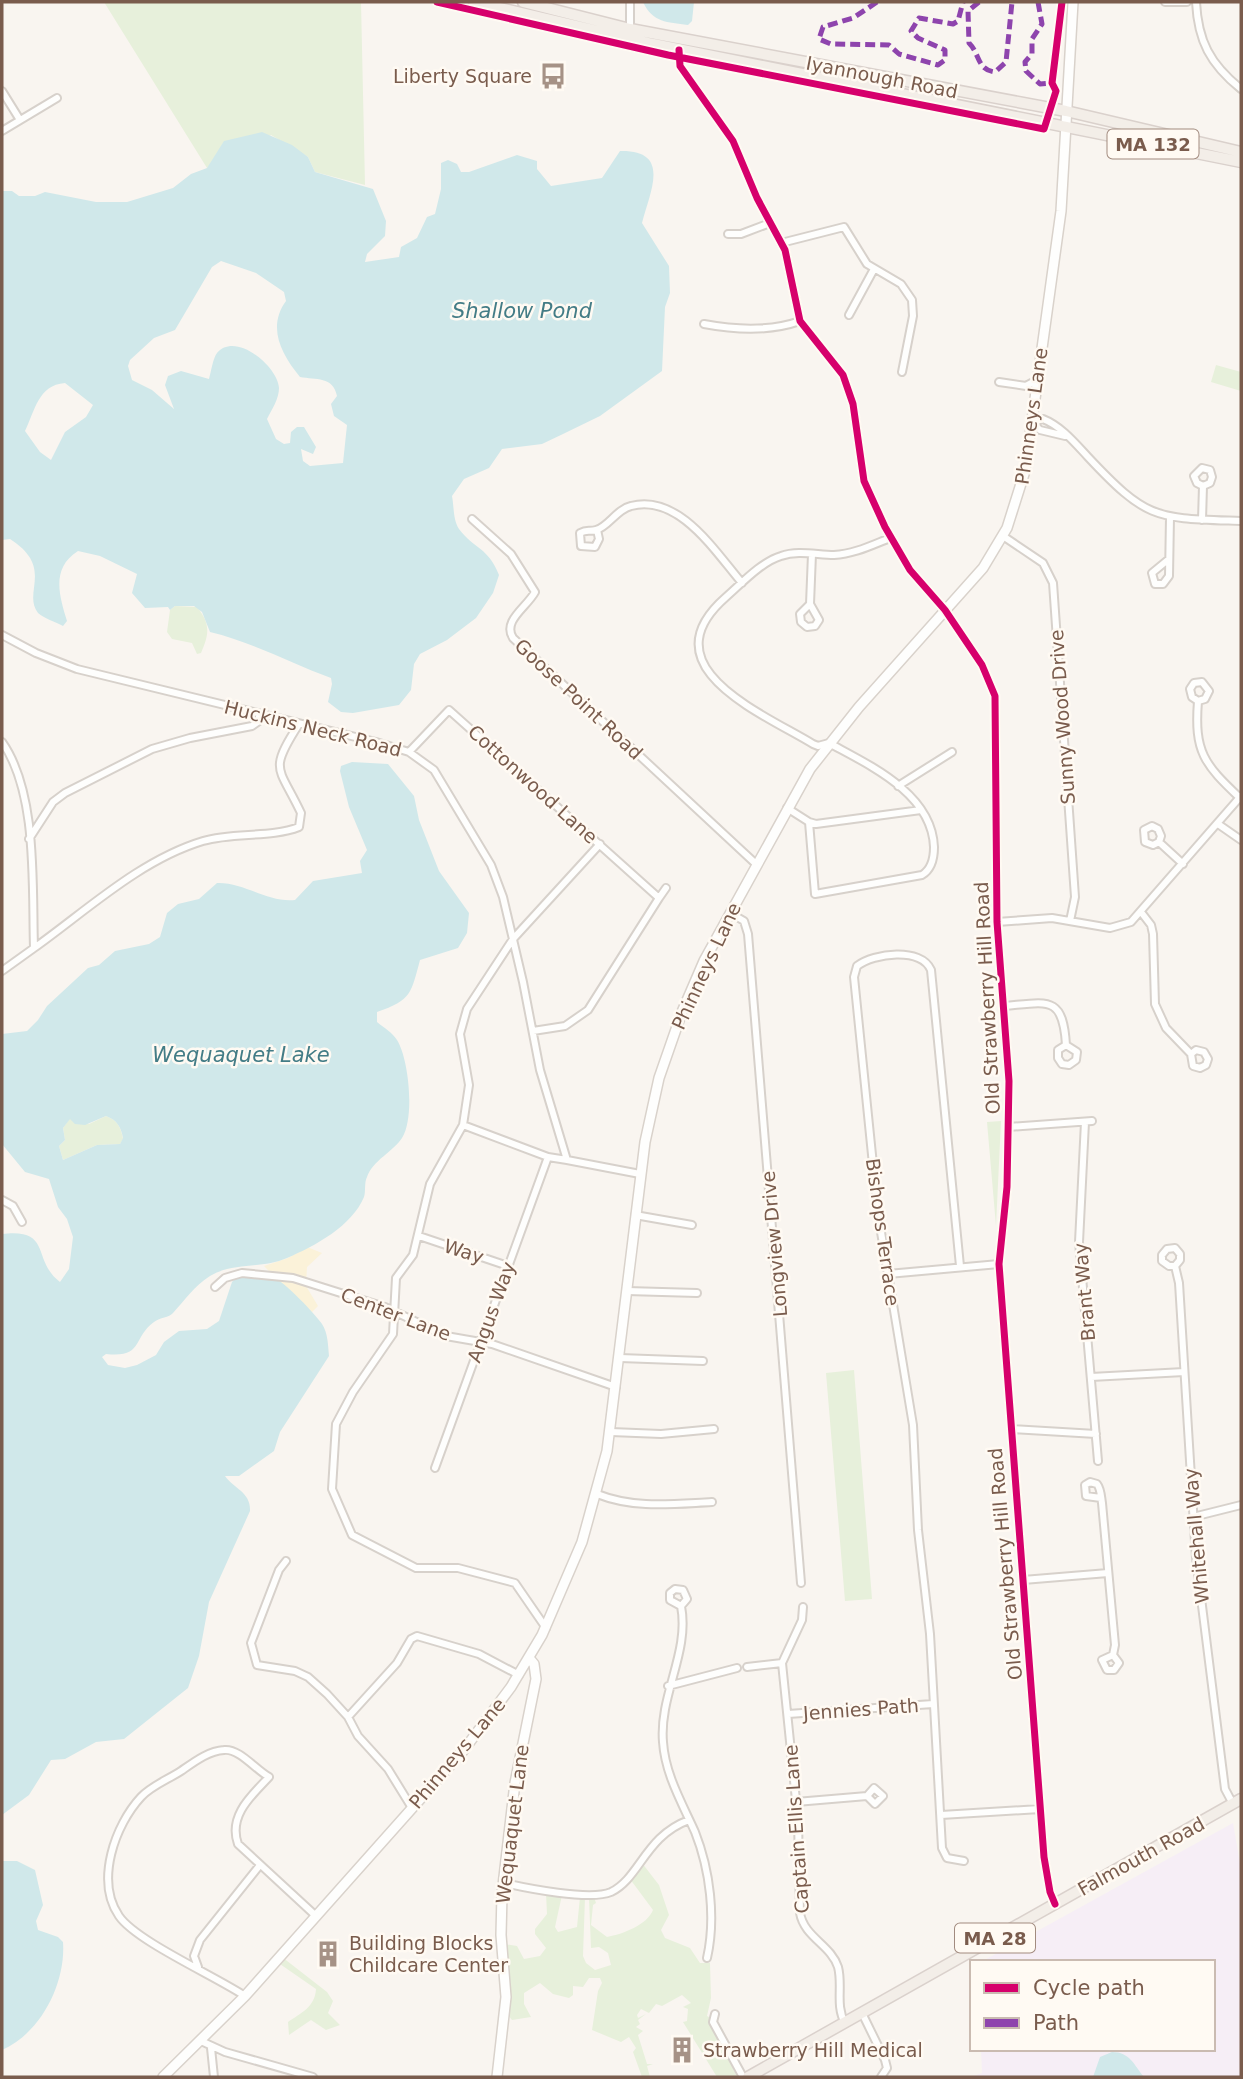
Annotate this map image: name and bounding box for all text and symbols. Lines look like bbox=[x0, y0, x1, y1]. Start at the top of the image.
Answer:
street label: Iyannough Road bbox=[804, 52, 960, 102]
bus stop icon: Liberty Square bbox=[538, 61, 568, 91]
place label: Liberty Square bbox=[393, 65, 532, 87]
road number: MA 132 bbox=[1108, 130, 1198, 159]
water label: Shallow Pond bbox=[452, 299, 593, 323]
street label: Phinneys Lane bbox=[1011, 346, 1051, 486]
street label: Sunny Wood Drive bbox=[1045, 629, 1079, 805]
street label: Goose Point Road bbox=[511, 634, 647, 764]
street label: Huckins Neck Road bbox=[222, 695, 404, 761]
street label: Cottonwood Lane bbox=[464, 720, 602, 848]
street label: Old Strawberry Hill Road bbox=[970, 881, 1004, 1115]
street label: Phinneys Lane bbox=[667, 899, 745, 1033]
water label: Wequaquet Lake bbox=[152, 1043, 330, 1067]
street label: Bishops Terrace bbox=[862, 1157, 904, 1307]
street label: Longview Drive bbox=[757, 1170, 791, 1318]
street label: Way bbox=[441, 1234, 487, 1268]
street label: Brant Way bbox=[1069, 1242, 1099, 1342]
street label: Angus Way bbox=[463, 1259, 519, 1365]
street label: Center Lane bbox=[338, 1283, 454, 1345]
street label: Old Strawberry Hill Road bbox=[984, 1447, 1026, 1681]
street label: Whitehall Way bbox=[1179, 1467, 1213, 1605]
street label: Phinneys Lane bbox=[404, 1693, 510, 1813]
street label: Jennies Path bbox=[801, 1694, 920, 1724]
street label: Wequaquet Lane bbox=[491, 1743, 533, 1905]
street label: Captain Ellis Lane bbox=[779, 1744, 813, 1914]
street label: Falmouth Road bbox=[1074, 1812, 1208, 1900]
road number: MA 28 bbox=[955, 1924, 1035, 1952]
place label: Building Blocks Childcare Center bbox=[349, 1932, 508, 1976]
building icon: Building Blocks Childcare Center bbox=[313, 1939, 343, 1969]
legend bbox=[970, 1960, 1215, 2051]
text: Cycle path bbox=[1033, 1976, 1145, 2000]
text: Path bbox=[1033, 2011, 1079, 2035]
building icon: Strawberry Hill Medical bbox=[667, 2035, 697, 2065]
place label: Strawberry Hill Medical bbox=[703, 2039, 923, 2061]

